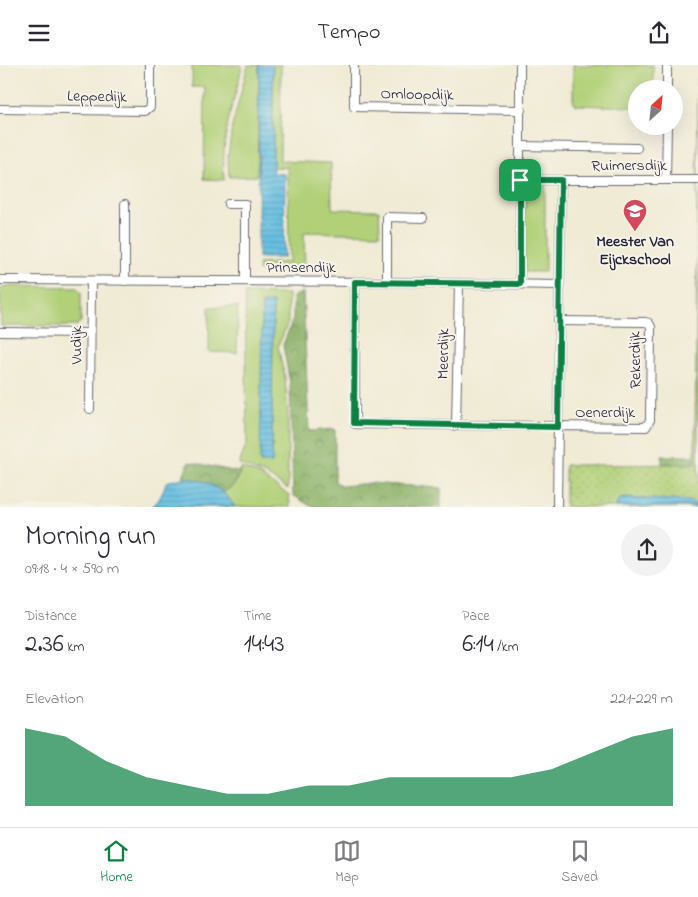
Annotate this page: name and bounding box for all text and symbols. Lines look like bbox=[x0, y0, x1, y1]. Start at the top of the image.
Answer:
text: Tempo bbox=[318, 17, 380, 49]
icon: menu bbox=[25, 19, 53, 47]
icon: share bbox=[645, 19, 673, 47]
north arrow bbox=[628, 80, 682, 135]
map controls bbox=[628, 80, 683, 135]
street label: Omloopdijk bbox=[380, 82, 455, 108]
street label: Leppedijk bbox=[67, 84, 128, 110]
street label: Ruimersdijk bbox=[591, 154, 668, 178]
pin bbox=[499, 159, 541, 201]
icon: arrive bbox=[506, 166, 534, 194]
school or university icon: Meester Van Eijckschool bbox=[622, 198, 648, 232]
place label: Meester Van Eijckschool bbox=[596, 230, 674, 272]
street label: Prinsendijk bbox=[266, 256, 337, 280]
street label: Vudijk bbox=[65, 325, 89, 365]
street label: Meerdijk bbox=[432, 327, 456, 380]
street label: Rekerdijk bbox=[623, 330, 648, 389]
street label: Oenerdijk bbox=[575, 401, 636, 425]
text: Morning run bbox=[25, 517, 156, 558]
button: share bbox=[621, 524, 673, 576]
text: 09:18 · 4 × 590 m bbox=[25, 557, 119, 581]
text: Distance bbox=[25, 606, 77, 627]
text: Time bbox=[244, 606, 271, 627]
text: Pace bbox=[462, 606, 490, 627]
text: 2.36 bbox=[25, 627, 64, 663]
text: 14:43 bbox=[244, 627, 285, 663]
text: 6:14 bbox=[462, 627, 494, 663]
text: km bbox=[64, 637, 84, 658]
text: /km bbox=[494, 637, 519, 658]
text: Elevation bbox=[25, 687, 84, 711]
text: 221–229 m bbox=[610, 687, 673, 711]
tab: Home bbox=[100, 837, 133, 888]
tab: Map bbox=[333, 837, 361, 888]
tab: Saved bbox=[561, 837, 598, 888]

